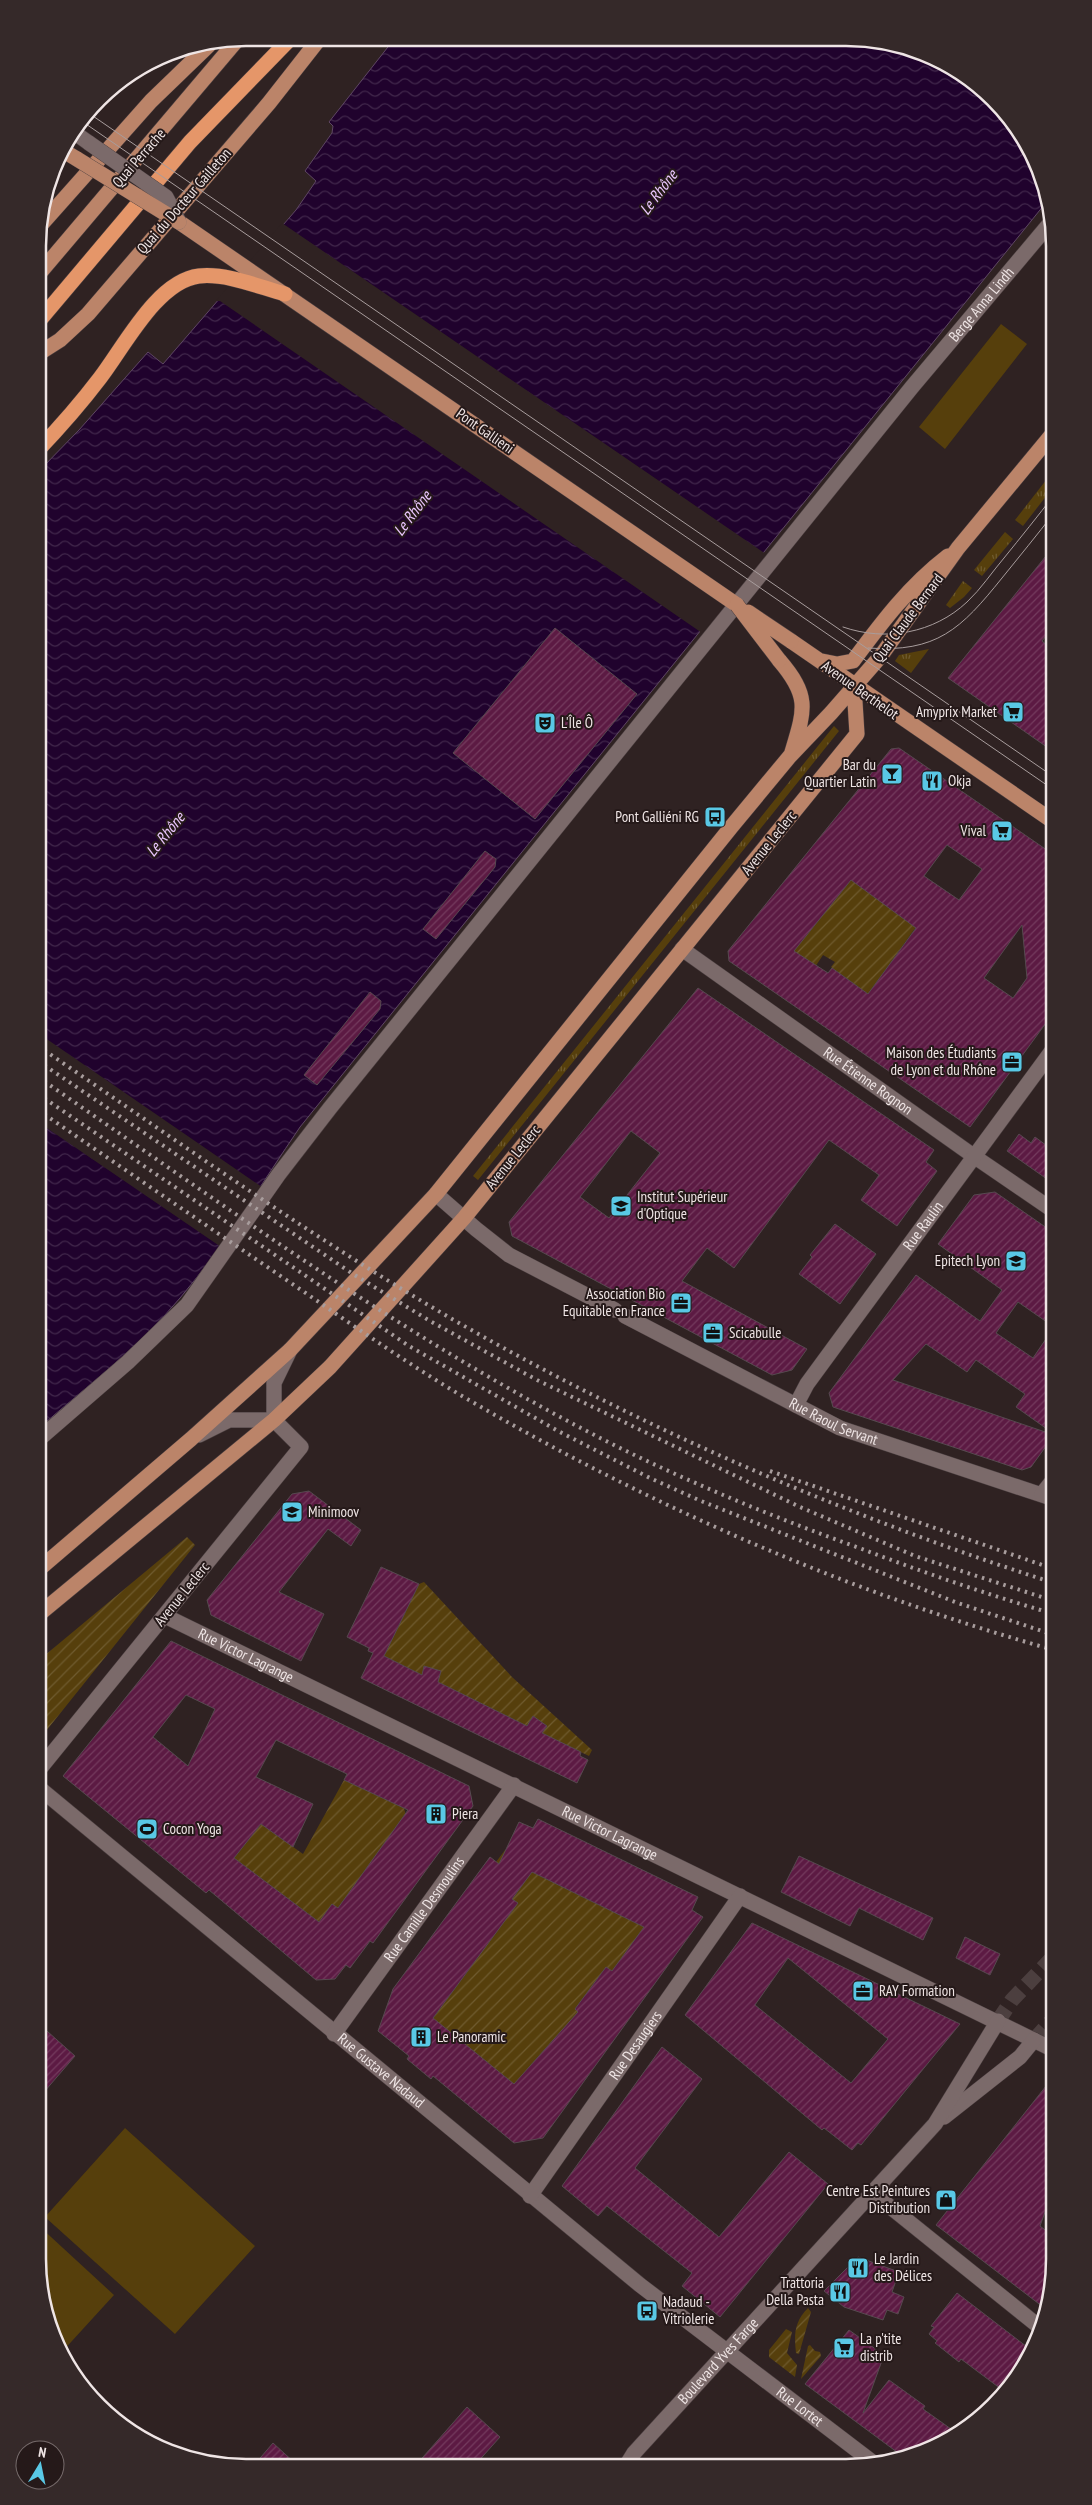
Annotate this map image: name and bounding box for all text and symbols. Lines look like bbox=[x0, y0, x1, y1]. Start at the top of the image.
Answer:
street label: Quai Perrache bbox=[108, 124, 169, 191]
street label: Quai du Docteur Gailleton bbox=[133, 144, 235, 257]
water label: Le Rhône bbox=[635, 164, 682, 218]
street label: Berge Anna Lindh bbox=[944, 263, 1018, 345]
street label: Pont Gallieni bbox=[453, 404, 518, 457]
water label: Le Rhône bbox=[389, 485, 436, 539]
street label: Quai Claude Bernard bbox=[868, 569, 947, 666]
street label: Avenue Berthelot bbox=[818, 656, 903, 723]
supermarket icon: Amyprix Market bbox=[1001, 700, 1025, 724]
place label: Amyprix Market bbox=[916, 702, 997, 721]
theatre icon: L'Île Ô bbox=[533, 711, 557, 735]
place label: L'Île Ô bbox=[561, 713, 593, 732]
place label: Bar du Quartier Latin bbox=[804, 755, 876, 791]
bar icon: Bar du Quartier Latin bbox=[880, 762, 904, 786]
restaurant icon: Okja bbox=[920, 769, 944, 793]
place label: Okja bbox=[948, 771, 971, 790]
bus stop icon: Pont Galliéni RG bbox=[703, 805, 727, 829]
street label: Avenue Leclerc bbox=[737, 806, 801, 879]
water label: Le Rhône bbox=[141, 807, 190, 860]
place label: Pont Galliéni RG bbox=[615, 807, 699, 826]
supermarket icon: Vival bbox=[990, 819, 1014, 843]
place label: Vival bbox=[959, 821, 987, 840]
street label: Rue Étienne Rognon bbox=[820, 1042, 917, 1119]
place label: Maison des Étudiants de Lyon et du Rhône bbox=[886, 1043, 996, 1079]
office icon: Maison des Étudiants de Lyon et du Rhône bbox=[1000, 1050, 1024, 1074]
street label: Avenue Leclerc bbox=[481, 1120, 545, 1193]
place label: Institut Supérieur d'Optique bbox=[637, 1187, 728, 1223]
school or university icon: Institut Supérieur d'Optique bbox=[609, 1194, 633, 1218]
street label: Rue Raulin bbox=[899, 1197, 947, 1254]
school or university icon: Epitech Lyon bbox=[1004, 1249, 1028, 1273]
place label: Epitech Lyon bbox=[935, 1251, 1000, 1270]
place label: Association Bio Equitable en France bbox=[563, 1284, 665, 1320]
office icon: Association Bio Equitable en France bbox=[669, 1291, 693, 1315]
office icon: Scicabulle bbox=[701, 1321, 725, 1345]
place label: Scicabulle bbox=[729, 1323, 782, 1342]
street label: Rue Raoul Servant bbox=[786, 1393, 880, 1449]
school or university icon: Minimoov bbox=[280, 1500, 304, 1524]
place label: Minimoov bbox=[308, 1502, 359, 1521]
street label: Avenue Leclerc bbox=[150, 1557, 214, 1630]
street label: Rue Victor Lagrange bbox=[195, 1624, 297, 1686]
street label: Rue Victor Lagrange bbox=[559, 1801, 661, 1864]
building icon: Piera bbox=[424, 1802, 448, 1826]
place label: Piera bbox=[452, 1804, 478, 1823]
sports icon: Cocon Yoga bbox=[135, 1817, 159, 1841]
place label: Cocon Yoga bbox=[163, 1819, 222, 1838]
street label: Rue Camille Desmoulins bbox=[379, 1852, 468, 1965]
office icon: RAY Formation bbox=[851, 1979, 875, 2003]
place label: RAY Formation bbox=[879, 1981, 955, 2000]
street label: Rue Desaugiers bbox=[604, 2007, 666, 2083]
building icon: Le Panoramic bbox=[409, 2025, 433, 2049]
place label: Le Panoramic bbox=[437, 2027, 506, 2046]
street label: Rue Gustave Nadaud bbox=[334, 2029, 429, 2112]
place label: Centre Est Peintures Distribution bbox=[826, 2181, 930, 2217]
shop icon: Centre Est Peintures Distribution bbox=[934, 2188, 958, 2212]
place label: Le Jardin des Délices bbox=[874, 2249, 932, 2285]
restaurant icon: Le Jardin des Délices bbox=[846, 2256, 870, 2280]
place label: Trattoria Della Pasta bbox=[766, 2273, 824, 2309]
restaurant icon: Trattoria Della Pasta bbox=[828, 2280, 852, 2304]
place label: Nadaud - Vitriolerie bbox=[662, 2292, 714, 2328]
bus stop icon: Nadaud - Vitriolerie bbox=[635, 2299, 659, 2323]
street label: Boulevard Yves Farge bbox=[674, 2313, 762, 2408]
place label: La p'tite distrib bbox=[860, 2329, 901, 2365]
supermarket icon: La p'tite distrib bbox=[832, 2336, 856, 2360]
street label: Rue Lortet bbox=[773, 2382, 827, 2430]
north arrow bbox=[15, 2440, 65, 2490]
text: N bbox=[37, 2443, 48, 2462]

